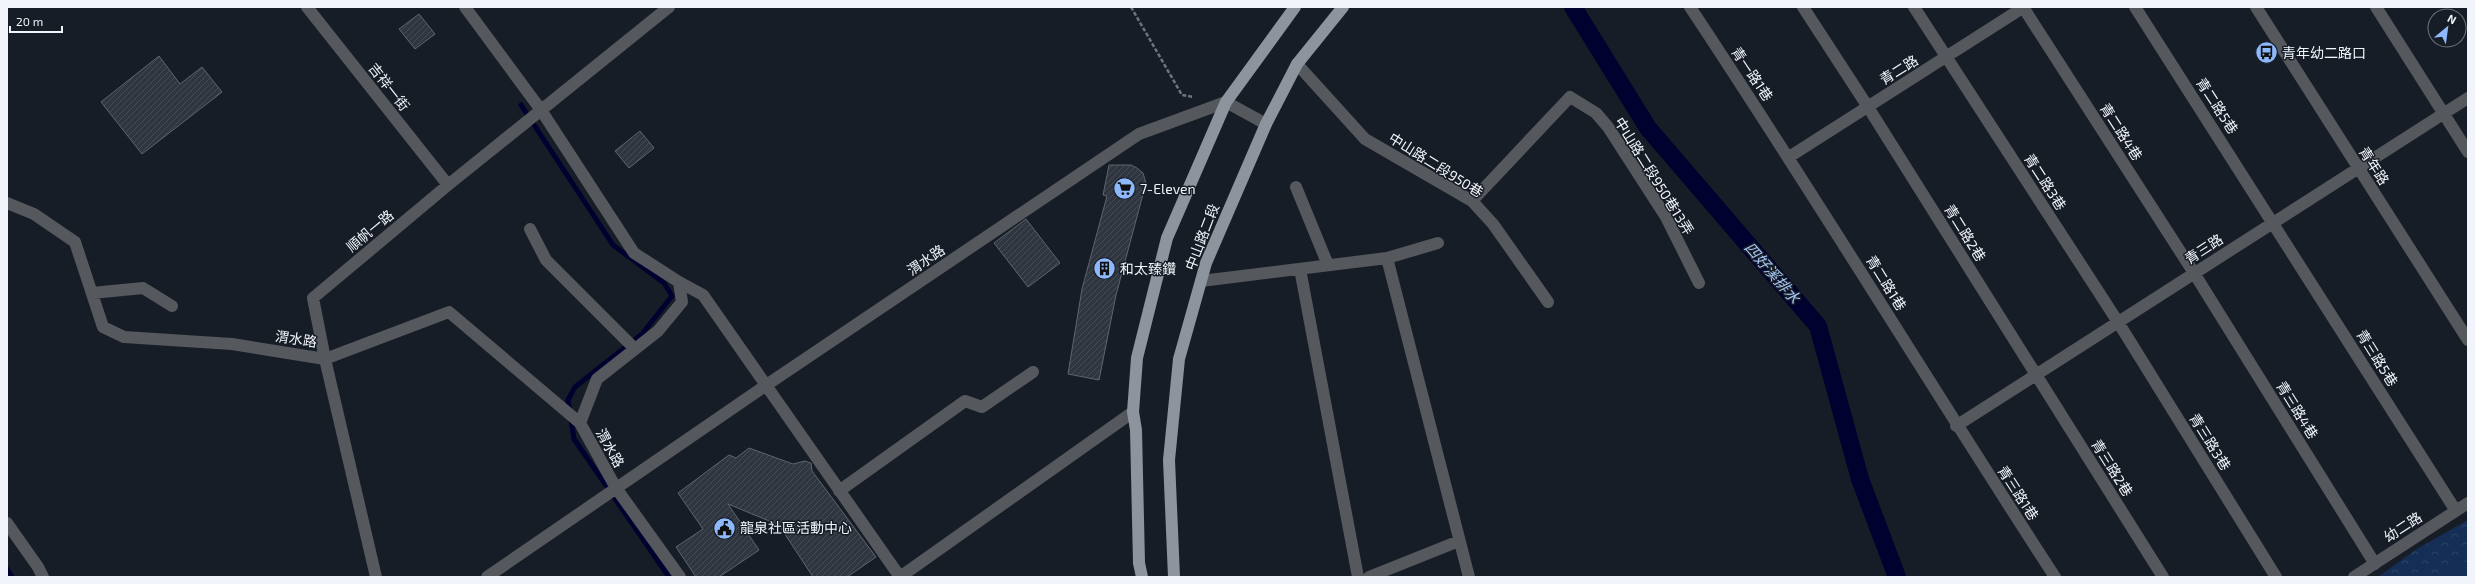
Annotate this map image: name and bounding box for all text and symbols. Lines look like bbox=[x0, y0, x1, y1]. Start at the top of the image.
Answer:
scale bar bbox=[10, 8, 62, 34]
north arrow bbox=[2427, 8, 2467, 48]
text: N bbox=[2445, 11, 2459, 26]
text: 20 m bbox=[16, 14, 43, 28]
bus stop icon: 青年幼二路口 bbox=[2254, 40, 2280, 66]
street label: 青一路1巷 bbox=[1728, 43, 1777, 104]
place label: 青年幼二路口 bbox=[2282, 44, 2366, 61]
street label: 青二路 bbox=[1876, 51, 1921, 88]
street label: 吉祥一街 bbox=[365, 59, 413, 114]
street label: 青二路5巷 bbox=[2193, 74, 2242, 137]
street label: 青二路4巷 bbox=[2097, 100, 2146, 163]
street label: 中山路二段950巷13弄 bbox=[1611, 114, 1697, 238]
street label: 中山路二段950巷 bbox=[1386, 129, 1487, 200]
street label: 青年路 bbox=[2356, 143, 2393, 188]
street label: 青二路3巷 bbox=[2021, 150, 2070, 213]
supermarket icon: 7-Eleven bbox=[1112, 176, 1138, 202]
place label: 7-Eleven bbox=[1140, 180, 1196, 197]
street label: 中山路二段 bbox=[1181, 201, 1222, 273]
street label: 青二路2巷 bbox=[1941, 201, 1990, 264]
street label: 順帆一路 bbox=[343, 206, 397, 255]
street label: 青三路 bbox=[2181, 230, 2226, 267]
water label: 四好溪排水 bbox=[1741, 238, 1805, 307]
street label: 渭水路 bbox=[904, 241, 948, 278]
street label: 青二路1巷 bbox=[1863, 252, 1910, 313]
building icon: 和太臻鑽 bbox=[1092, 256, 1118, 282]
place label: 和太臻鑽 bbox=[1120, 260, 1176, 277]
street label: 青三路5巷 bbox=[2353, 326, 2401, 389]
street label: 渭水路 bbox=[274, 327, 318, 350]
street label: 青三路4巷 bbox=[2273, 378, 2322, 442]
street label: 青三路3巷 bbox=[2186, 410, 2235, 473]
street label: 渭水路 bbox=[593, 425, 628, 470]
street label: 青三路2巷 bbox=[2088, 436, 2137, 499]
street label: 青三路1巷 bbox=[1995, 462, 2042, 523]
street label: 幼二路 bbox=[2380, 508, 2425, 545]
public building icon: 龍泉社區活動中心 bbox=[711, 515, 737, 541]
place label: 龍泉社區活動中心 bbox=[740, 519, 852, 536]

